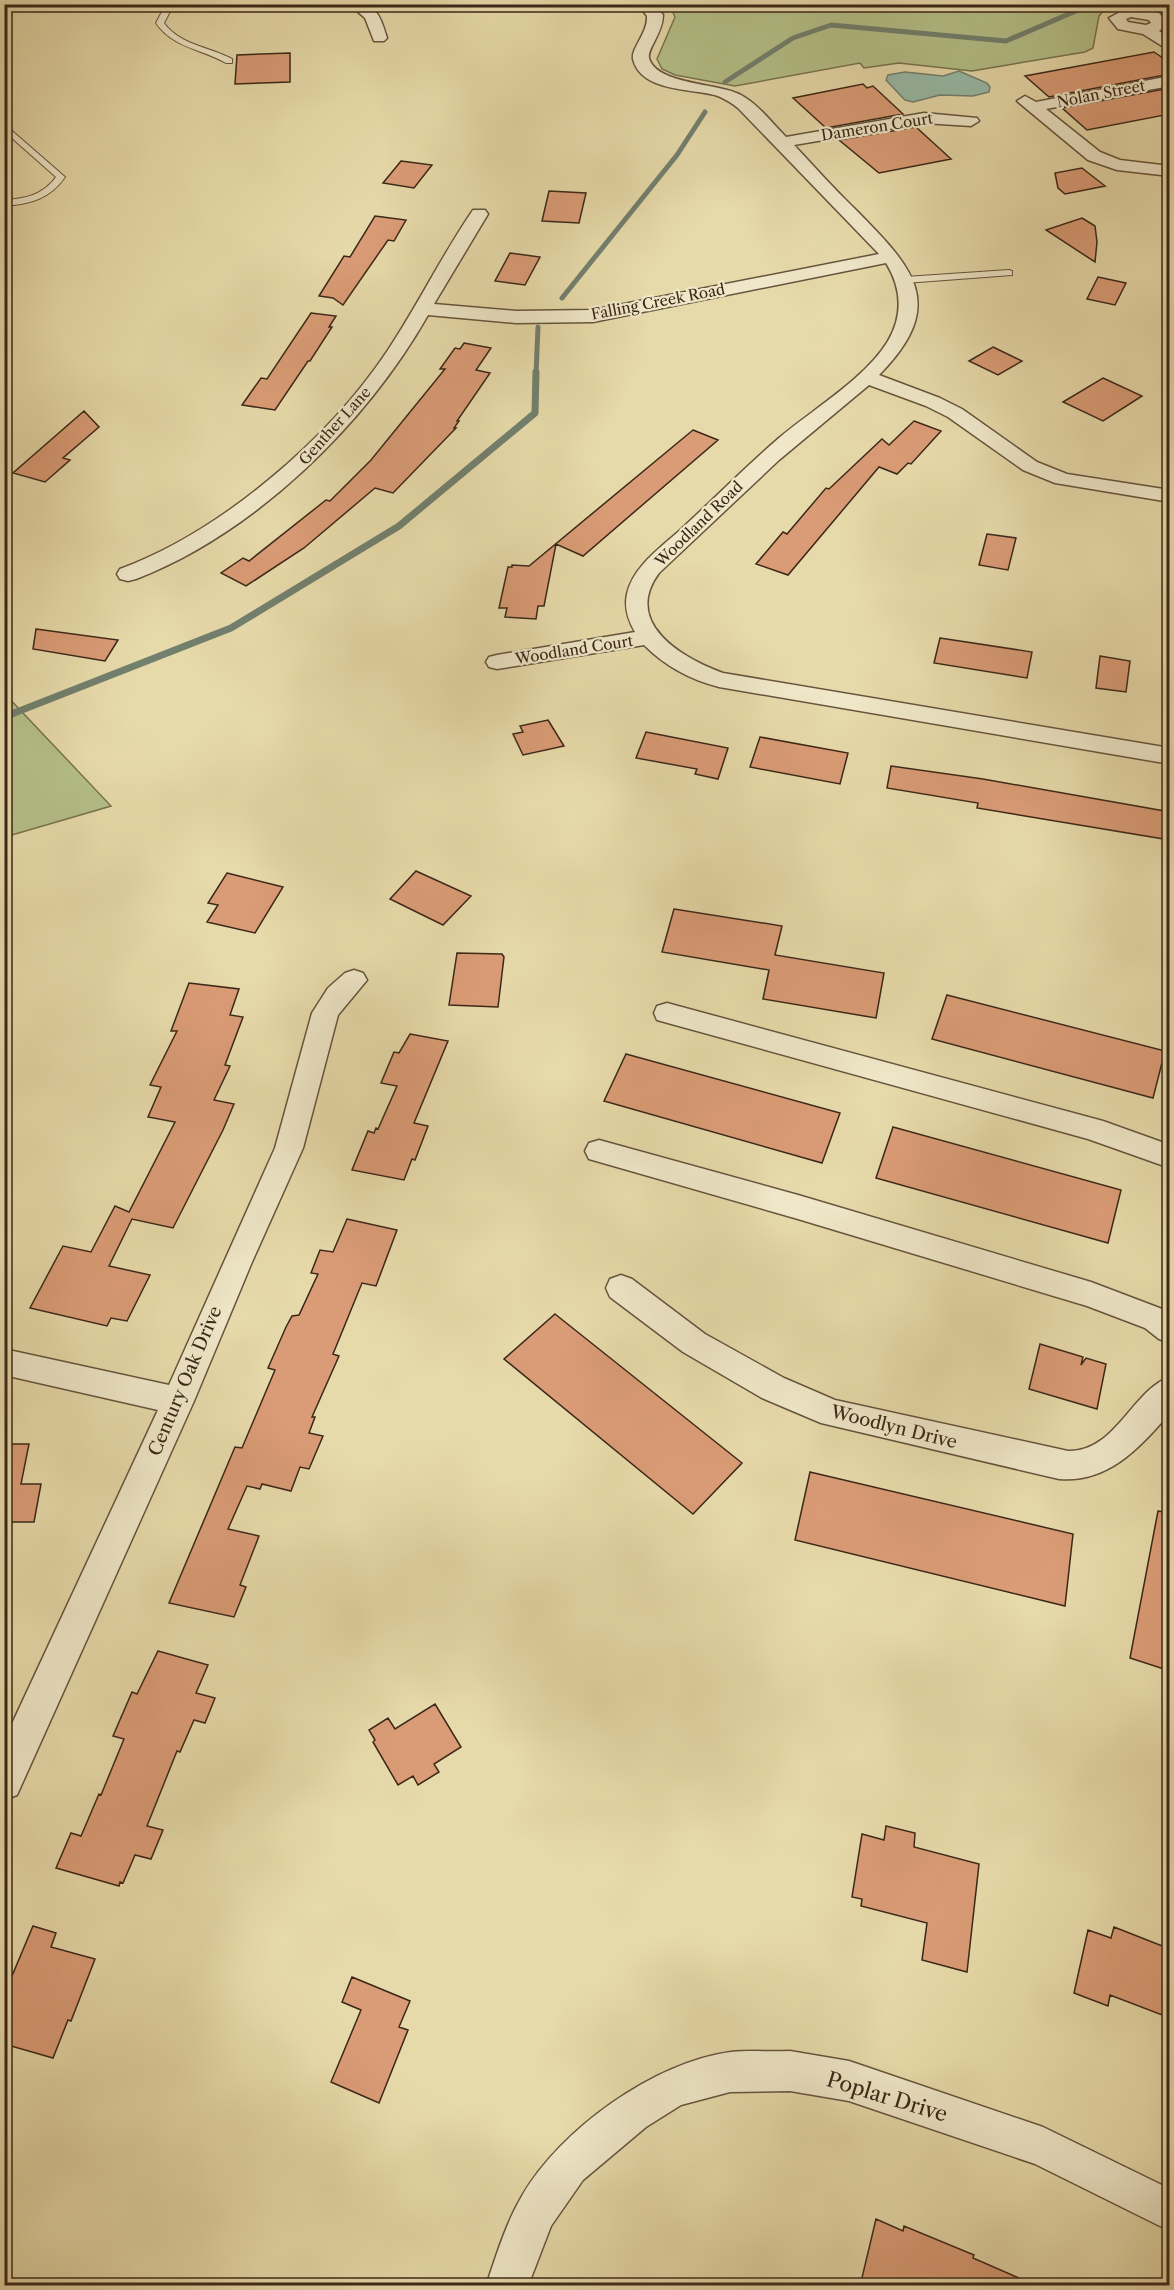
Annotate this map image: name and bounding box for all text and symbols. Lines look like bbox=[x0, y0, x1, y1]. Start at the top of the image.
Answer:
street label: Nolan Street bbox=[1055, 76, 1147, 111]
street label: Dameron Court bbox=[820, 108, 935, 145]
street label: Falling Creek Road bbox=[589, 279, 726, 324]
street label: Genther Lane bbox=[295, 383, 375, 469]
street label: Woodland Road bbox=[650, 477, 747, 571]
street label: Woodland Court bbox=[513, 631, 635, 668]
street label: Century Oak Drive bbox=[143, 1303, 227, 1459]
street label: Woodlyn Drive bbox=[828, 1400, 959, 1453]
street label: Poplar Drive bbox=[824, 2066, 951, 2127]

